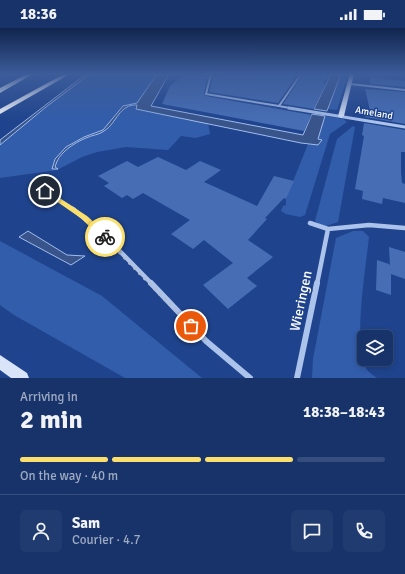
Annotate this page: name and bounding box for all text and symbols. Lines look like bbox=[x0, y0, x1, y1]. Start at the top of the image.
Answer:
text: 18:36 bbox=[20, 5, 57, 23]
street label: Ameland bbox=[354, 104, 394, 122]
pin bbox=[28, 174, 62, 208]
icon: home bbox=[34, 180, 56, 202]
courier bbox=[85, 217, 125, 257]
icon: bike bbox=[94, 226, 116, 248]
street label: Wieringen bbox=[286, 269, 316, 333]
pin bbox=[174, 309, 208, 343]
icon: bag bbox=[180, 315, 202, 337]
map controls bbox=[357, 330, 393, 366]
button: layers bbox=[357, 330, 393, 366]
text: Arriving in bbox=[20, 389, 78, 405]
text: 18:38–18:43 bbox=[303, 403, 385, 421]
text: 2 min bbox=[20, 404, 83, 436]
text: On the way · 40 m bbox=[20, 468, 118, 484]
button: person bbox=[20, 510, 62, 552]
button: chat bbox=[291, 510, 333, 552]
button: phone bbox=[343, 510, 385, 552]
text: Sam bbox=[72, 514, 100, 532]
text: Courier · 4.7 bbox=[72, 532, 141, 548]

